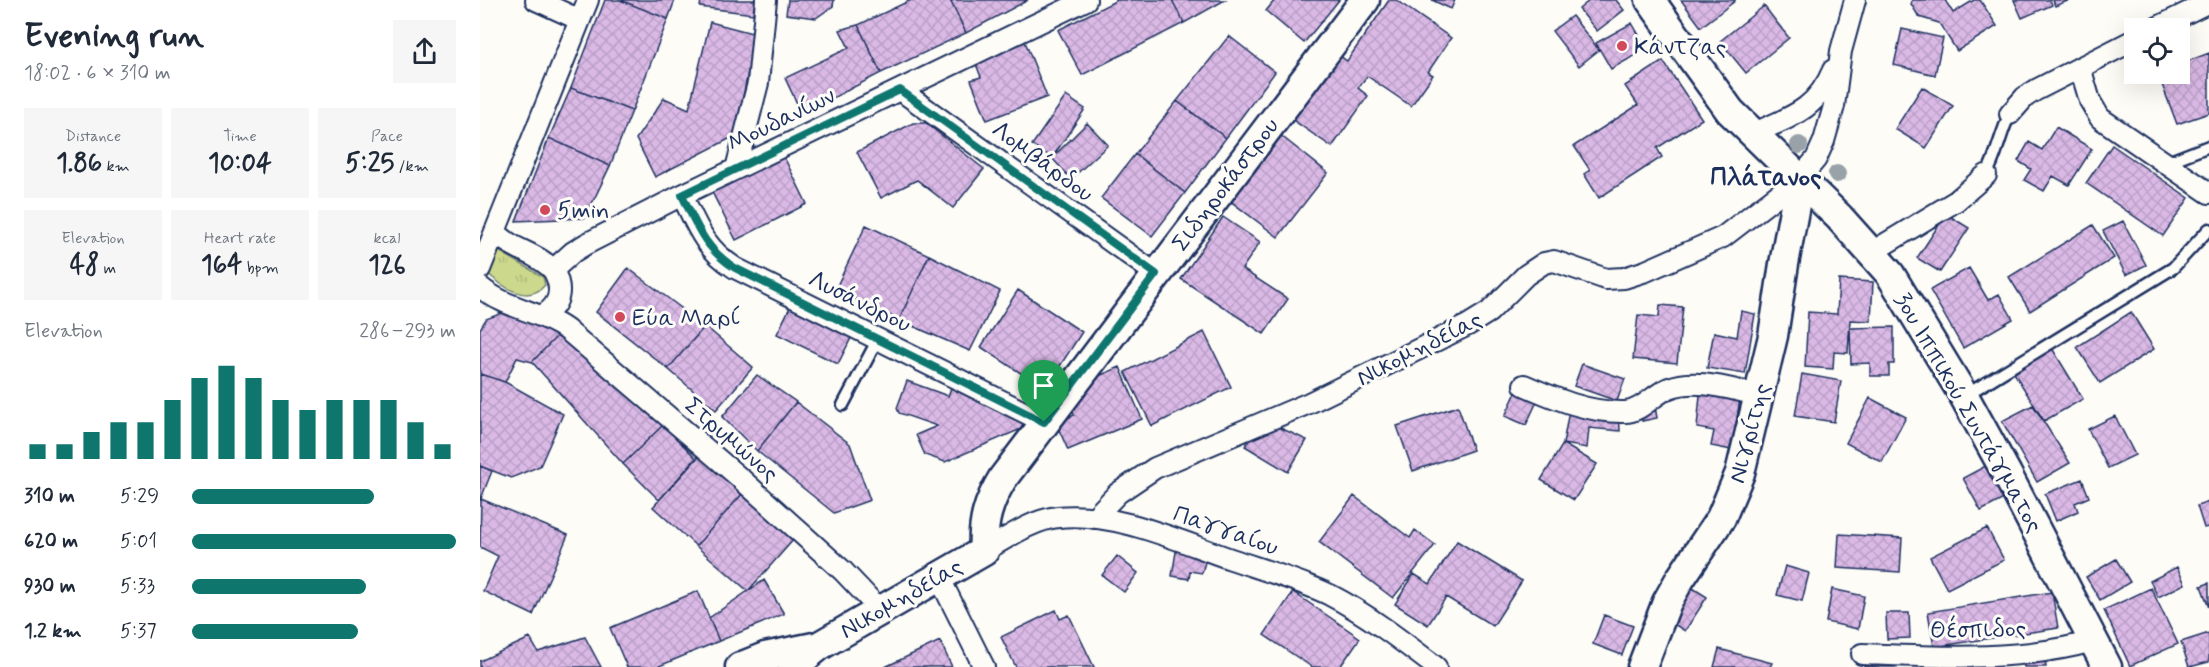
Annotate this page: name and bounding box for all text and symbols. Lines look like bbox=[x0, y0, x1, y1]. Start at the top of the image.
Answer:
text: Evening run bbox=[24, 15, 204, 59]
map controls bbox=[2124, 18, 2190, 84]
button: locate bbox=[2124, 18, 2190, 84]
button: share bbox=[393, 20, 456, 83]
place label: Κάντζας bbox=[1634, 32, 1726, 63]
marker: Κάντζας bbox=[1615, 39, 1629, 53]
text: 18:02 · 6 × 310 m bbox=[24, 60, 171, 87]
street label: Μουδανίων bbox=[723, 81, 841, 160]
street label: Σιδηροκάστρου bbox=[1166, 112, 1287, 258]
street label: Λομβάρδου bbox=[985, 115, 1099, 210]
text: Distance bbox=[65, 126, 121, 147]
text: Time bbox=[223, 126, 257, 147]
text: Pace bbox=[371, 126, 403, 147]
text: 1.86 bbox=[56, 147, 102, 181]
text: 10:04 bbox=[208, 147, 272, 181]
text: 5:25 bbox=[345, 147, 394, 181]
text: km bbox=[102, 156, 130, 177]
text: /km bbox=[394, 156, 429, 177]
district label: Πλάτανος bbox=[1710, 161, 1822, 195]
place label: 5min bbox=[557, 196, 609, 227]
marker: 5min bbox=[538, 203, 552, 217]
text: Elevation bbox=[62, 228, 125, 249]
text: Heart rate bbox=[204, 228, 276, 249]
text: kcal bbox=[374, 228, 400, 249]
text: 48 bbox=[70, 249, 99, 283]
text: 164 bbox=[201, 249, 242, 283]
text: 126 bbox=[368, 249, 406, 283]
text: m bbox=[99, 258, 116, 279]
text: bpm bbox=[242, 258, 279, 279]
street label: Λυσάνδρου bbox=[803, 264, 916, 341]
street label: 3ου Ιππικού Συντάγματος bbox=[1886, 287, 2049, 539]
place label: Εύα Μαρί bbox=[632, 303, 740, 334]
street label: Νικομηδείας bbox=[1352, 305, 1488, 394]
marker: Εύα Μαρί bbox=[613, 310, 627, 324]
text: Elevation bbox=[24, 318, 103, 345]
text: 286–293 m bbox=[359, 318, 456, 345]
pin bbox=[1018, 360, 1069, 422]
icon: arrive bbox=[1027, 369, 1060, 402]
street label: Νιγρίτης bbox=[1722, 380, 1779, 487]
street label: Στρυμώνος bbox=[677, 391, 785, 490]
text: 310 m bbox=[24, 483, 75, 510]
text: 5:29 bbox=[120, 483, 159, 510]
street label: Παγγαίου bbox=[1169, 499, 1282, 564]
text: 620 m bbox=[24, 528, 78, 555]
text: 5:01 bbox=[120, 528, 157, 555]
street label: Νικομηδείας bbox=[835, 552, 969, 647]
text: 930 m bbox=[24, 573, 76, 600]
text: 5:33 bbox=[120, 573, 155, 600]
street label: Θέσπιδος bbox=[1930, 613, 2026, 647]
text: 1.2 km bbox=[24, 618, 81, 645]
text: 5:37 bbox=[120, 618, 156, 645]

